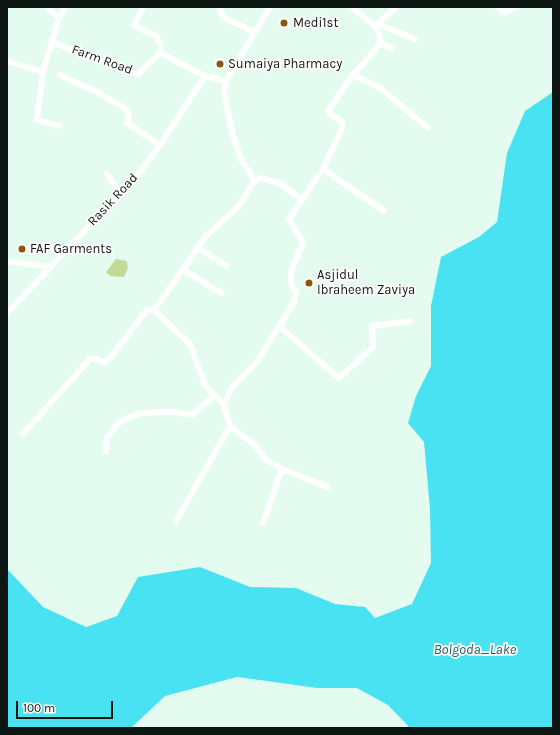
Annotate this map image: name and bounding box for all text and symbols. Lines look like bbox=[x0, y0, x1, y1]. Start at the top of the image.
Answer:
place label: Medi1st bbox=[293, 15, 338, 31]
marker: Medi1st bbox=[278, 17, 290, 29]
street label: Farm Road bbox=[69, 42, 135, 78]
place label: Sumaiya Pharmacy bbox=[228, 56, 342, 72]
marker: Sumaiya Pharmacy bbox=[215, 59, 225, 69]
street label: Rasik Road bbox=[85, 170, 141, 230]
place label: FAF Garments bbox=[30, 241, 112, 257]
marker: FAF Garments bbox=[17, 244, 27, 254]
place label: Asjidul Ibraheem Zaviya bbox=[317, 268, 415, 299]
marker: Asjidul Ibraheem Zaviya bbox=[304, 278, 314, 288]
water label: Bolgoda_Lake bbox=[434, 642, 516, 658]
scale bar bbox=[18, 693, 115, 719]
text: 100 m bbox=[23, 701, 55, 715]

